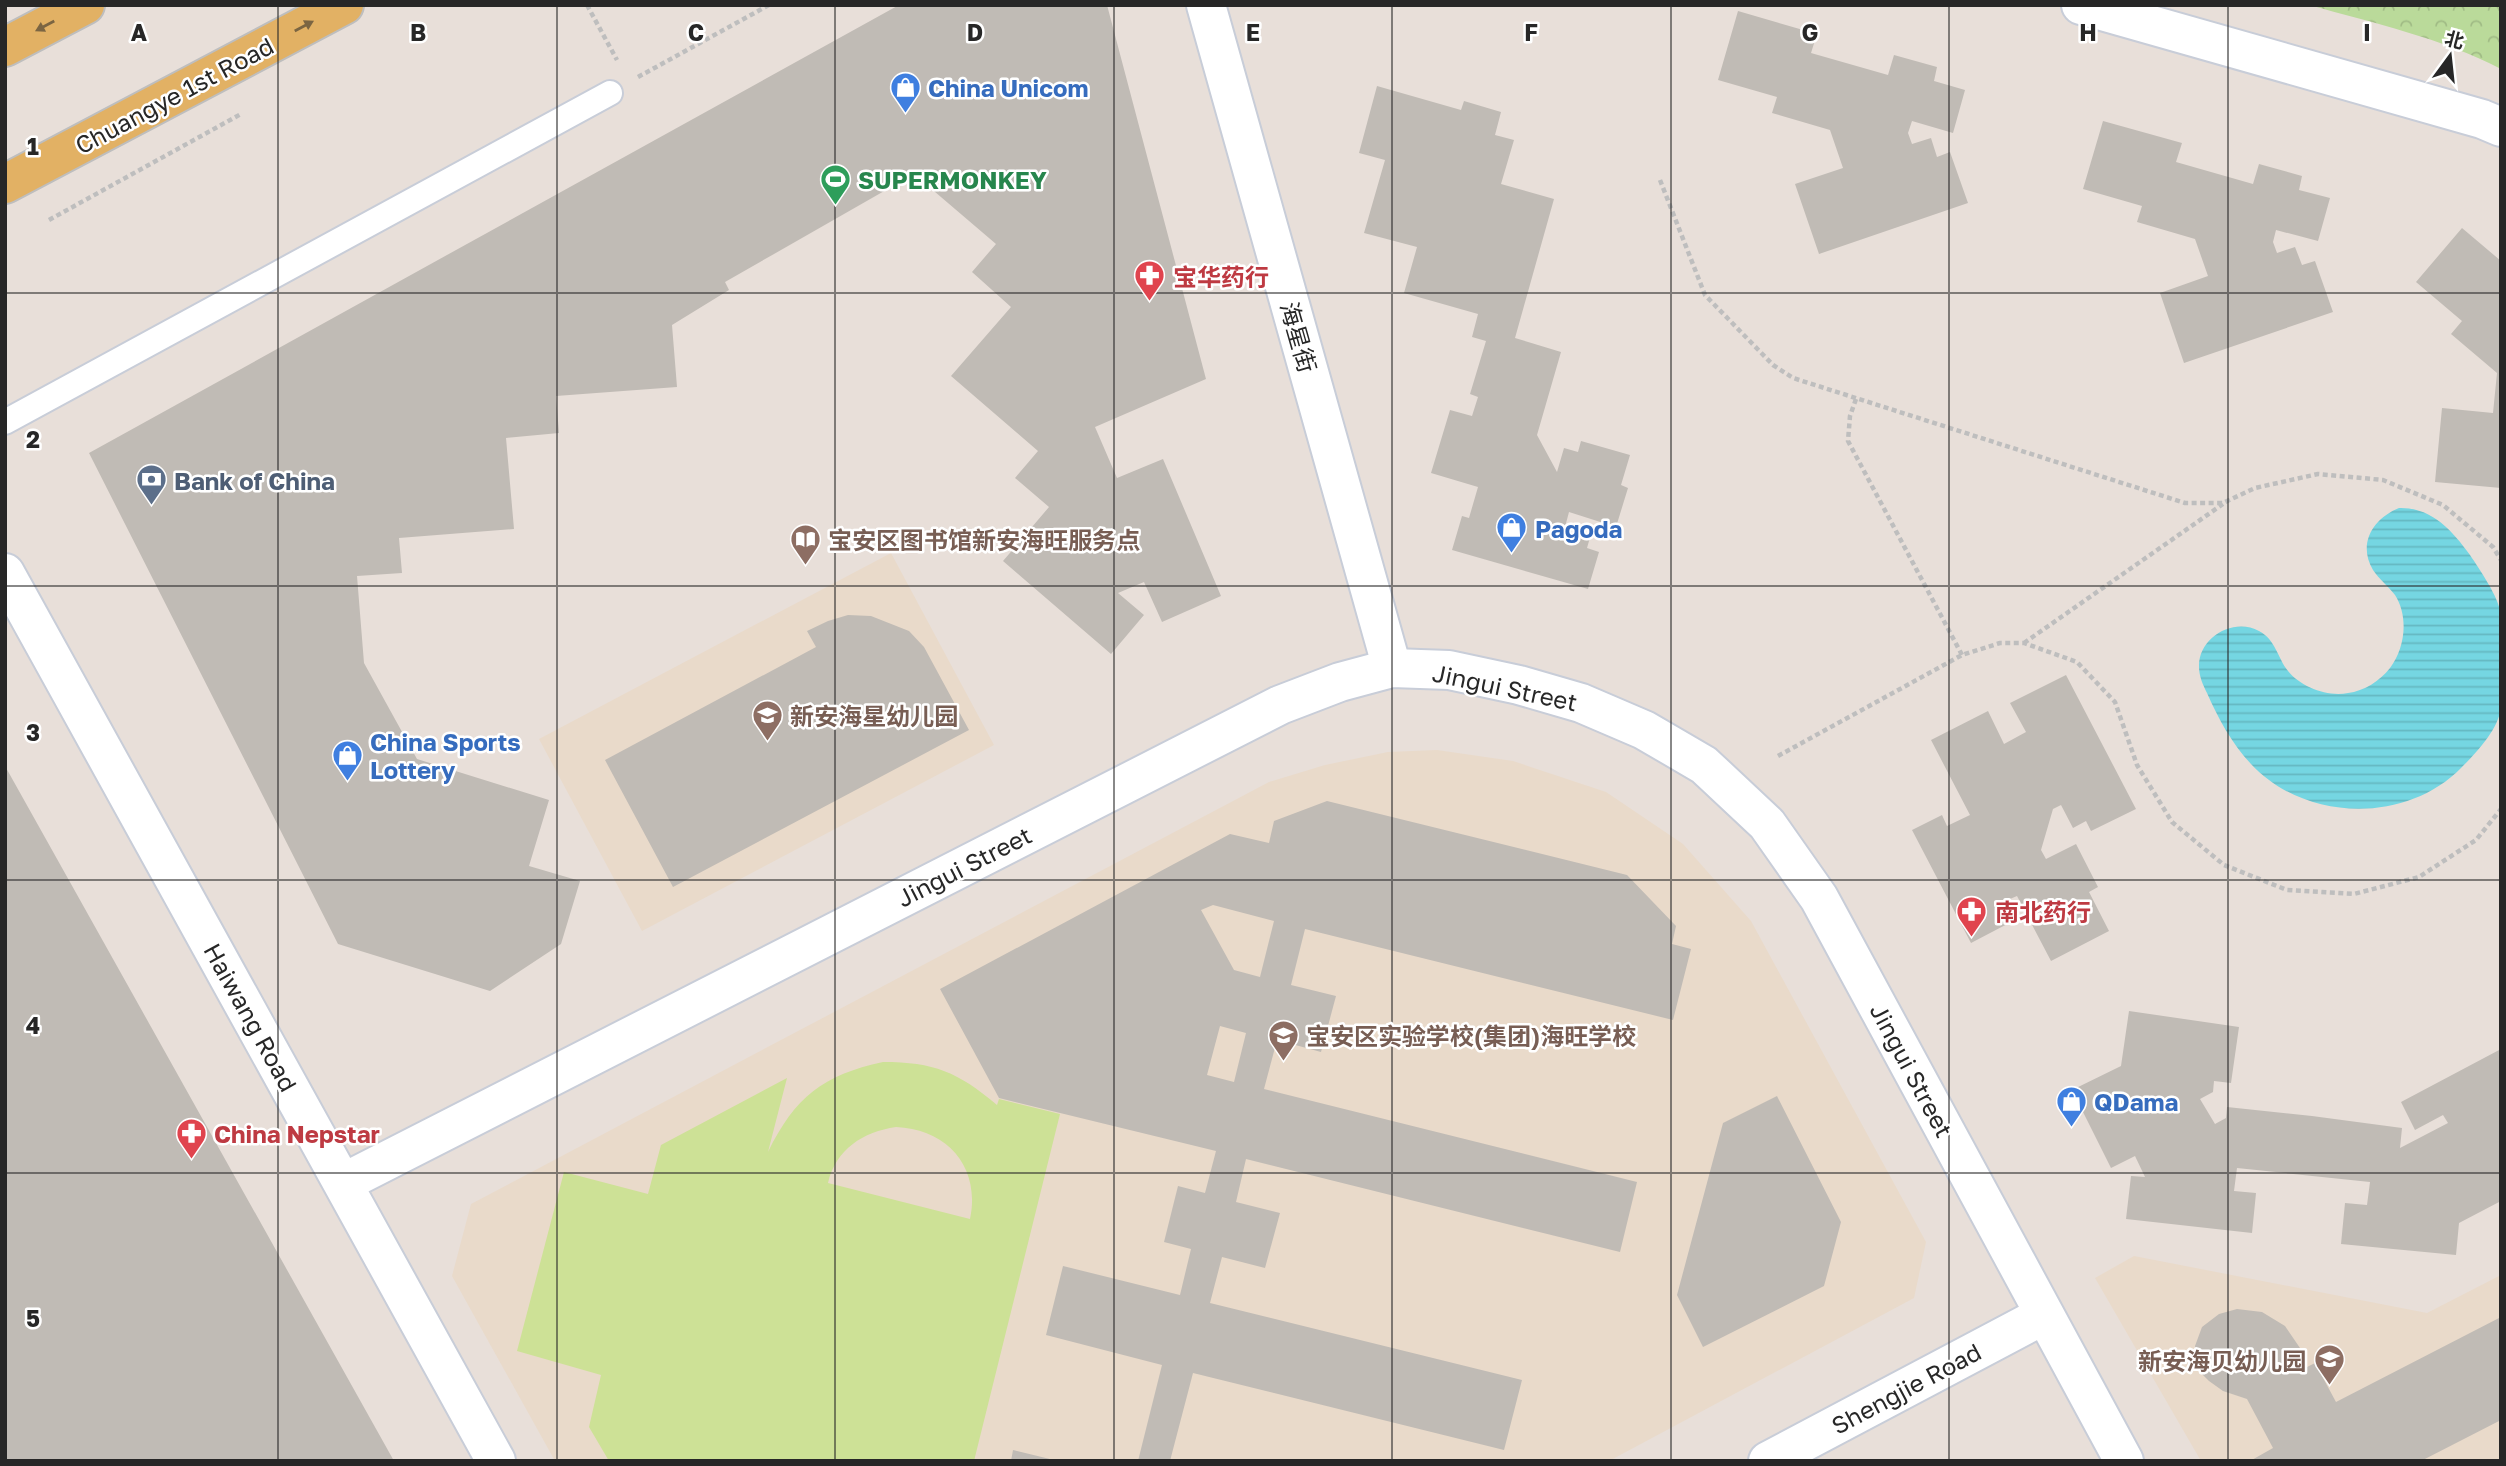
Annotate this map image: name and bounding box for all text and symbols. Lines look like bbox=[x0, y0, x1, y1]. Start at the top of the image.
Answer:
text: A bbox=[131, 18, 148, 46]
text: B bbox=[410, 18, 426, 46]
text: C bbox=[688, 18, 704, 46]
text: D bbox=[967, 18, 983, 46]
text: E bbox=[1246, 18, 1260, 46]
text: F bbox=[1524, 18, 1538, 46]
text: G bbox=[1802, 18, 1818, 46]
text: H bbox=[2079, 18, 2097, 46]
text: I bbox=[2363, 18, 2371, 46]
one-way arrow bbox=[35, 20, 55, 32]
one-way arrow bbox=[294, 21, 314, 32]
north arrow bbox=[2415, 21, 2485, 91]
text: 北 bbox=[2442, 26, 2467, 53]
street label: Chuangye 1st Road bbox=[70, 30, 278, 160]
shop icon: China Unicom bbox=[888, 70, 922, 114]
place label: China Unicom bbox=[928, 73, 1088, 102]
text: 1 bbox=[27, 132, 39, 160]
sports icon: SUPERMONKEY bbox=[818, 162, 852, 206]
place label: SUPERMONKEY bbox=[858, 165, 1047, 194]
pharmacy icon: 宝华药行 bbox=[1133, 259, 1167, 303]
place label: 宝华药行 bbox=[1173, 262, 1269, 291]
street label: 海星街 bbox=[1275, 298, 1323, 376]
text: 2 bbox=[26, 425, 40, 453]
bank icon: Bank of China bbox=[134, 463, 168, 507]
place label: Bank of China bbox=[174, 466, 335, 495]
shop icon: Pagoda bbox=[1495, 511, 1529, 555]
place label: Pagoda bbox=[1535, 514, 1623, 543]
library icon: 宝安区图书馆新安海旺服务点 bbox=[788, 522, 822, 566]
place label: 宝安区图书馆新安海旺服务点 bbox=[828, 525, 1140, 554]
street label: Jingui Street bbox=[1430, 658, 1580, 716]
school or university icon: 新安海星幼儿园 bbox=[750, 698, 784, 742]
place label: 新安海星幼儿园 bbox=[790, 701, 958, 730]
text: 3 bbox=[26, 718, 40, 746]
place label: China Sports Lottery bbox=[370, 727, 521, 784]
shop icon: China Sports Lottery bbox=[330, 738, 364, 782]
street label: Jingui Street bbox=[892, 820, 1036, 912]
pharmacy icon: 南北药行 bbox=[1955, 894, 1989, 938]
place label: 南北药行 bbox=[1995, 897, 2091, 926]
street label: Haiwang Road bbox=[198, 938, 304, 1096]
street label: Jingui Street bbox=[1865, 998, 1959, 1142]
text: 4 bbox=[26, 1011, 40, 1039]
school or university icon: 宝安区实验学校(集团)海旺学校 bbox=[1266, 1018, 1300, 1062]
place label: 宝安区实验学校(集团)海旺学校 bbox=[1306, 1021, 1636, 1050]
shop icon: QDama bbox=[2054, 1084, 2088, 1128]
place label: QDama bbox=[2094, 1087, 2179, 1116]
pharmacy icon: China Nepstar bbox=[174, 1116, 208, 1160]
place label: China Nepstar bbox=[214, 1119, 380, 1148]
text: 5 bbox=[26, 1304, 40, 1332]
street label: Shengjie Road bbox=[1826, 1336, 1986, 1440]
school or university icon: 新安海贝幼儿园 bbox=[2312, 1343, 2346, 1387]
place label: 新安海贝幼儿园 bbox=[2138, 1346, 2306, 1375]

